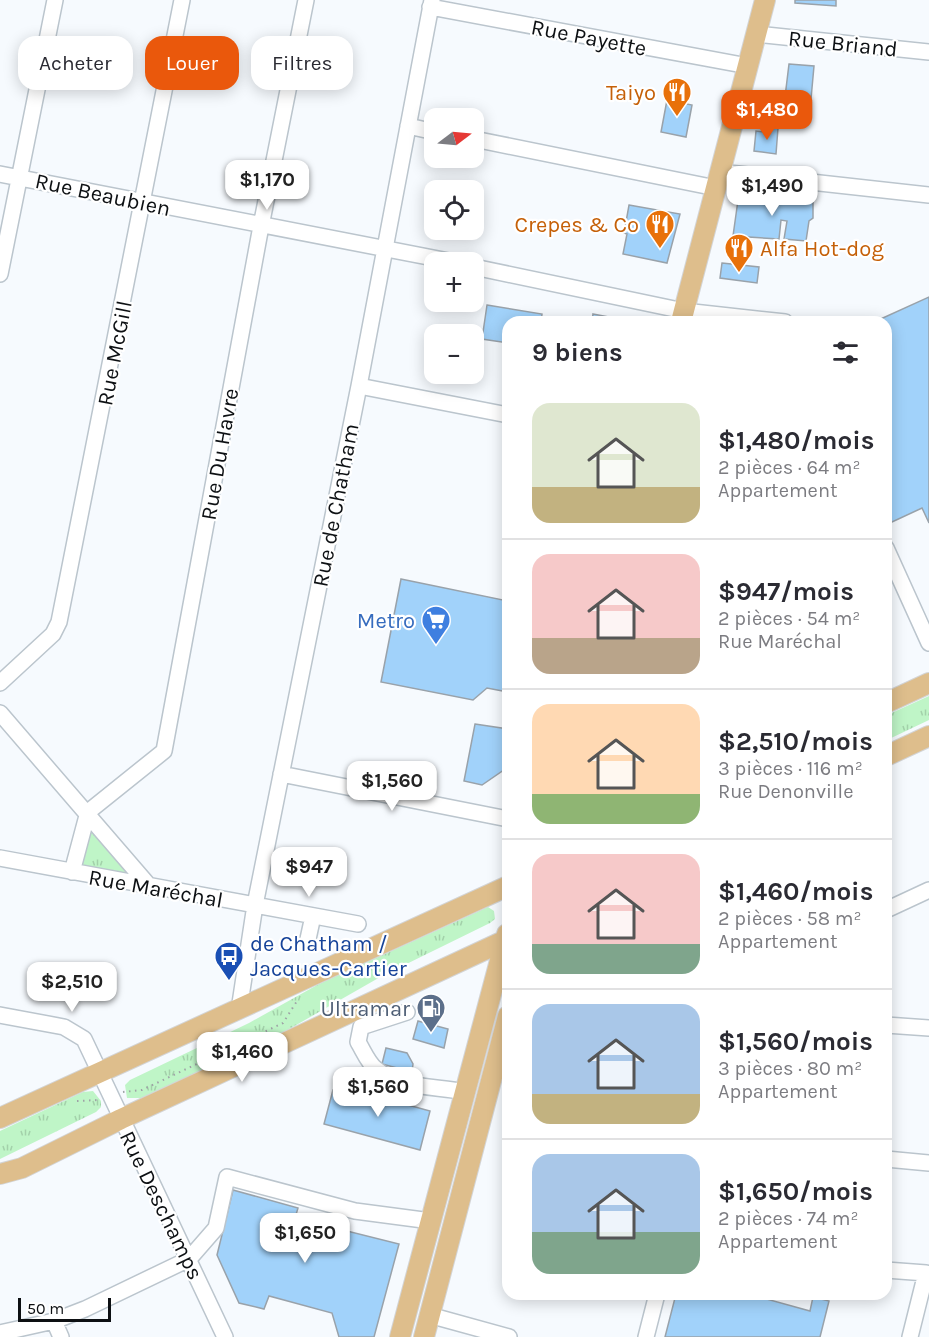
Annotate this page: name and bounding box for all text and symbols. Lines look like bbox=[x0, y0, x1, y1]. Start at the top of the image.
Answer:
street label: Rue Payette bbox=[529, 14, 649, 62]
street label: Rue Briand bbox=[787, 25, 899, 63]
chip: Acheter bbox=[18, 36, 133, 90]
chip: Louer bbox=[145, 36, 239, 90]
chip: Filtres bbox=[251, 36, 353, 90]
restaurant icon: Taiyo bbox=[661, 76, 693, 118]
place label: Taiyo bbox=[606, 80, 656, 106]
pin: $1,480 bbox=[718, 90, 816, 141]
text: $1,480 bbox=[735, 98, 799, 121]
north arrow bbox=[424, 108, 484, 168]
map controls bbox=[424, 108, 484, 384]
pin: $1,170 bbox=[218, 160, 316, 211]
pin: $1,490 bbox=[723, 166, 821, 217]
street label: Rue Beaubien bbox=[33, 168, 173, 222]
text: $1,170 bbox=[239, 168, 295, 191]
text: $1,490 bbox=[741, 174, 803, 197]
button: locate bbox=[424, 180, 484, 240]
restaurant icon: Crepes & Co bbox=[644, 208, 676, 250]
place label: Crepes & Co bbox=[514, 212, 639, 238]
restaurant icon: Alfa Hot-dog bbox=[723, 232, 755, 274]
place label: Alfa Hot-dog bbox=[760, 236, 884, 262]
button: + bbox=[424, 252, 484, 312]
street label: Rue McGill bbox=[92, 299, 138, 408]
button: − bbox=[424, 324, 484, 384]
icon: filters bbox=[829, 336, 862, 369]
text: 9 biens bbox=[532, 337, 623, 368]
street label: Rue Du Havre bbox=[196, 386, 244, 522]
street label: Rue de Chatham bbox=[307, 421, 365, 589]
text: $1,480/mois bbox=[718, 425, 874, 456]
icon: home bbox=[580, 427, 652, 499]
text: 2 pièces · 64 m² bbox=[718, 456, 861, 479]
text: Appartement bbox=[718, 479, 837, 502]
text: $947/mois bbox=[718, 576, 854, 607]
icon: home bbox=[580, 578, 652, 650]
supermarket icon: Metro bbox=[420, 604, 452, 646]
text: 2 pièces · 54 m² bbox=[718, 607, 860, 630]
place label: Metro bbox=[357, 608, 415, 634]
text: Rue Maréchal bbox=[718, 630, 842, 653]
text: $2,510/mois bbox=[718, 726, 873, 757]
icon: home bbox=[580, 728, 652, 800]
text: 3 pièces · 116 m² bbox=[718, 757, 863, 780]
pin: $1,560 bbox=[343, 761, 441, 812]
text: $1,560 bbox=[361, 769, 423, 792]
text: Rue Denonville bbox=[718, 780, 853, 803]
pin: $947 bbox=[273, 847, 345, 898]
text: $947 bbox=[285, 855, 333, 878]
street label: Rue Maréchal bbox=[86, 864, 225, 914]
text: $1,460/mois bbox=[718, 876, 873, 907]
icon: home bbox=[580, 878, 652, 950]
text: 2 pièces · 58 m² bbox=[718, 907, 862, 930]
text: Appartement bbox=[718, 930, 837, 953]
place label: de Chatham / Jacques-Cartier bbox=[250, 931, 407, 982]
bus stop icon: de Chatham / Jacques-Cartier bbox=[213, 940, 245, 982]
pin: $2,510 bbox=[23, 962, 121, 1013]
text: $2,510 bbox=[41, 970, 103, 993]
fuel station icon: Ultramar bbox=[415, 992, 447, 1034]
place label: Ultramar bbox=[320, 996, 410, 1022]
text: $1,560/mois bbox=[718, 1026, 873, 1057]
icon: home bbox=[580, 1028, 652, 1100]
pin: $1,460 bbox=[193, 1032, 291, 1083]
text: $1,460 bbox=[211, 1040, 273, 1063]
text: 3 pièces · 80 m² bbox=[718, 1057, 862, 1080]
pin: $1,560 bbox=[329, 1067, 427, 1118]
text: $1,560 bbox=[347, 1075, 409, 1098]
text: Appartement bbox=[718, 1080, 837, 1103]
street label: Rue Deschamps bbox=[114, 1127, 208, 1284]
text: $1,650/mois bbox=[718, 1176, 873, 1207]
icon: home bbox=[580, 1178, 652, 1250]
text: 2 pièces · 74 m² bbox=[718, 1207, 858, 1230]
pin: $1,650 bbox=[256, 1213, 354, 1264]
text: $1,650 bbox=[274, 1221, 336, 1244]
text: Appartement bbox=[718, 1230, 837, 1253]
scale bar bbox=[18, 1295, 111, 1322]
text: 50 m bbox=[27, 1299, 64, 1318]

